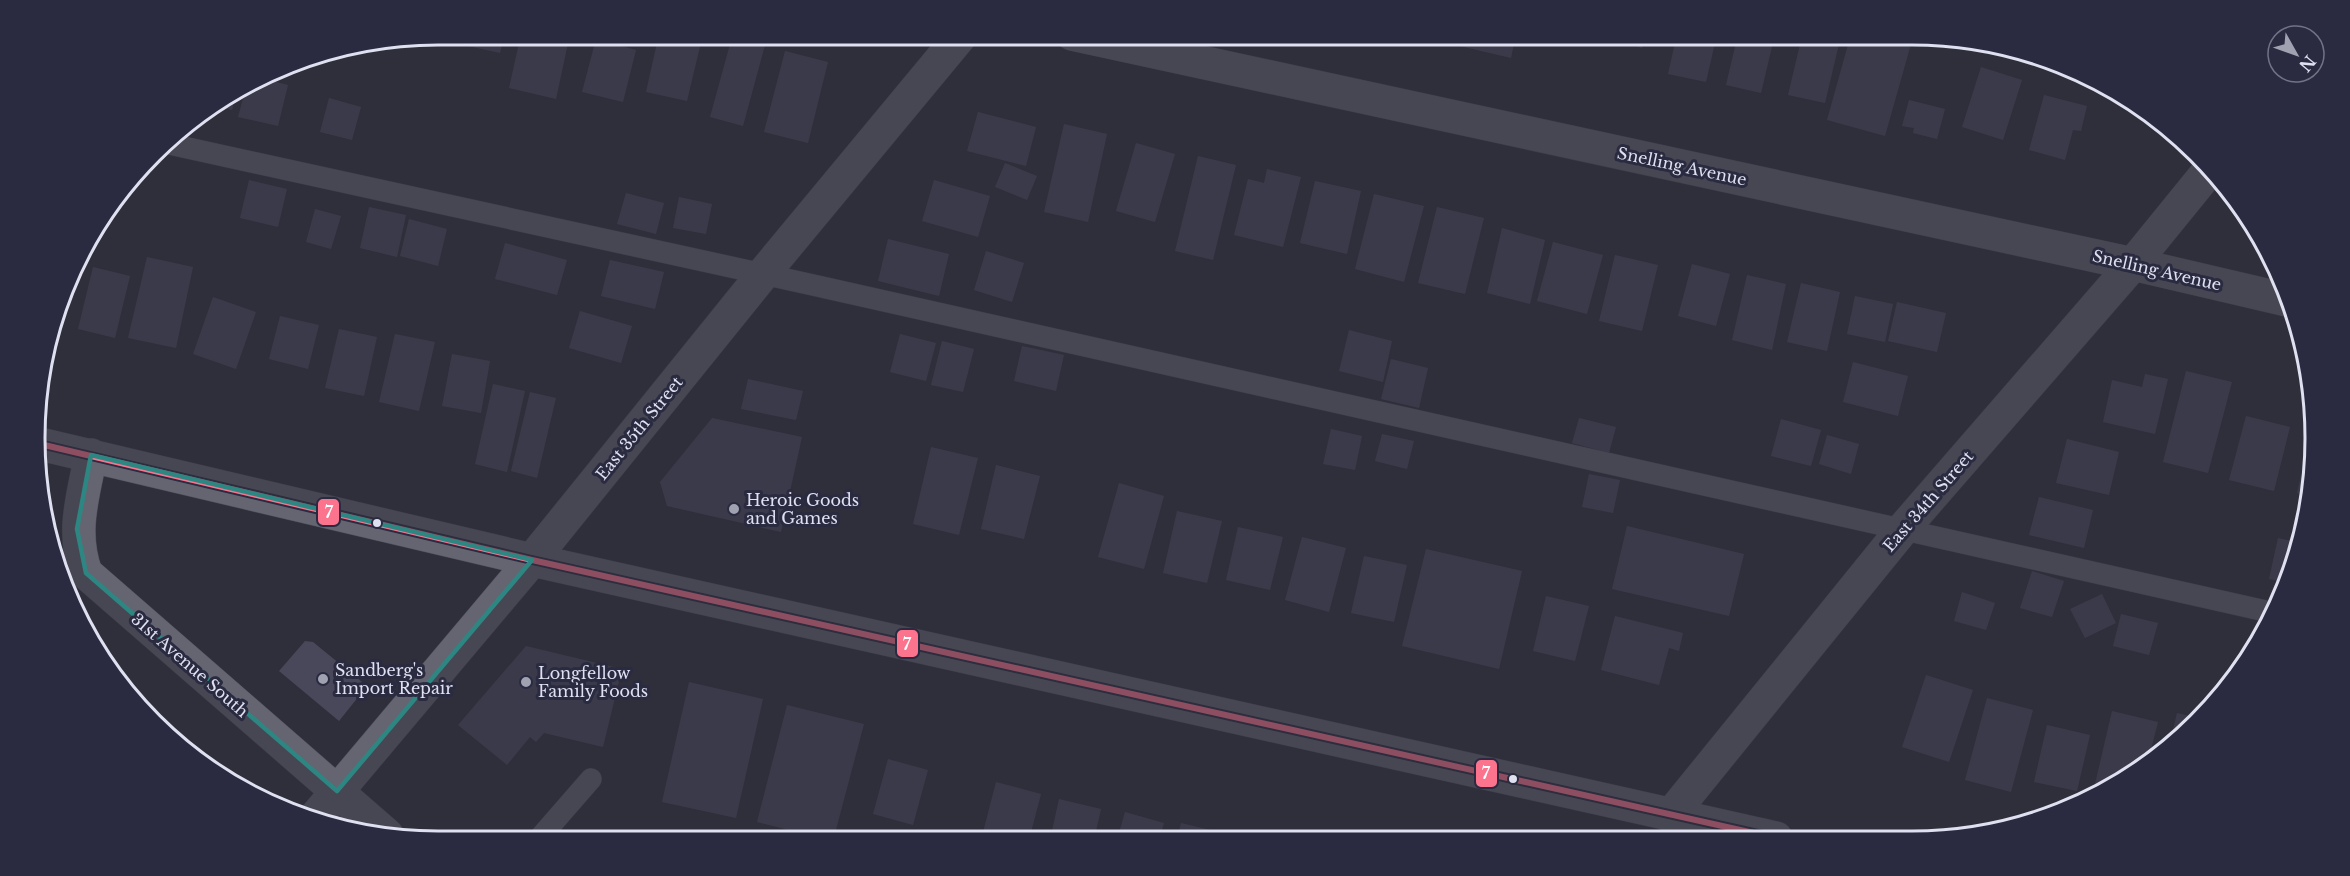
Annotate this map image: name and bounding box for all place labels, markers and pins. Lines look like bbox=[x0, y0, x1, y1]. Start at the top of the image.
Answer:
place label: Heroic Goods and Games bbox=[746, 490, 859, 528]
marker: Heroic Goods and Games bbox=[727, 502, 741, 516]
unlabelled marker bbox=[371, 517, 383, 529]
place label: Sandberg's Import Repair bbox=[335, 660, 453, 698]
place label: Longfellow Family Foods bbox=[538, 663, 648, 701]
marker: Sandberg's Import Repair bbox=[316, 672, 330, 686]
marker: Longfellow Family Foods bbox=[519, 675, 533, 689]
unlabelled marker bbox=[1507, 773, 1519, 785]

